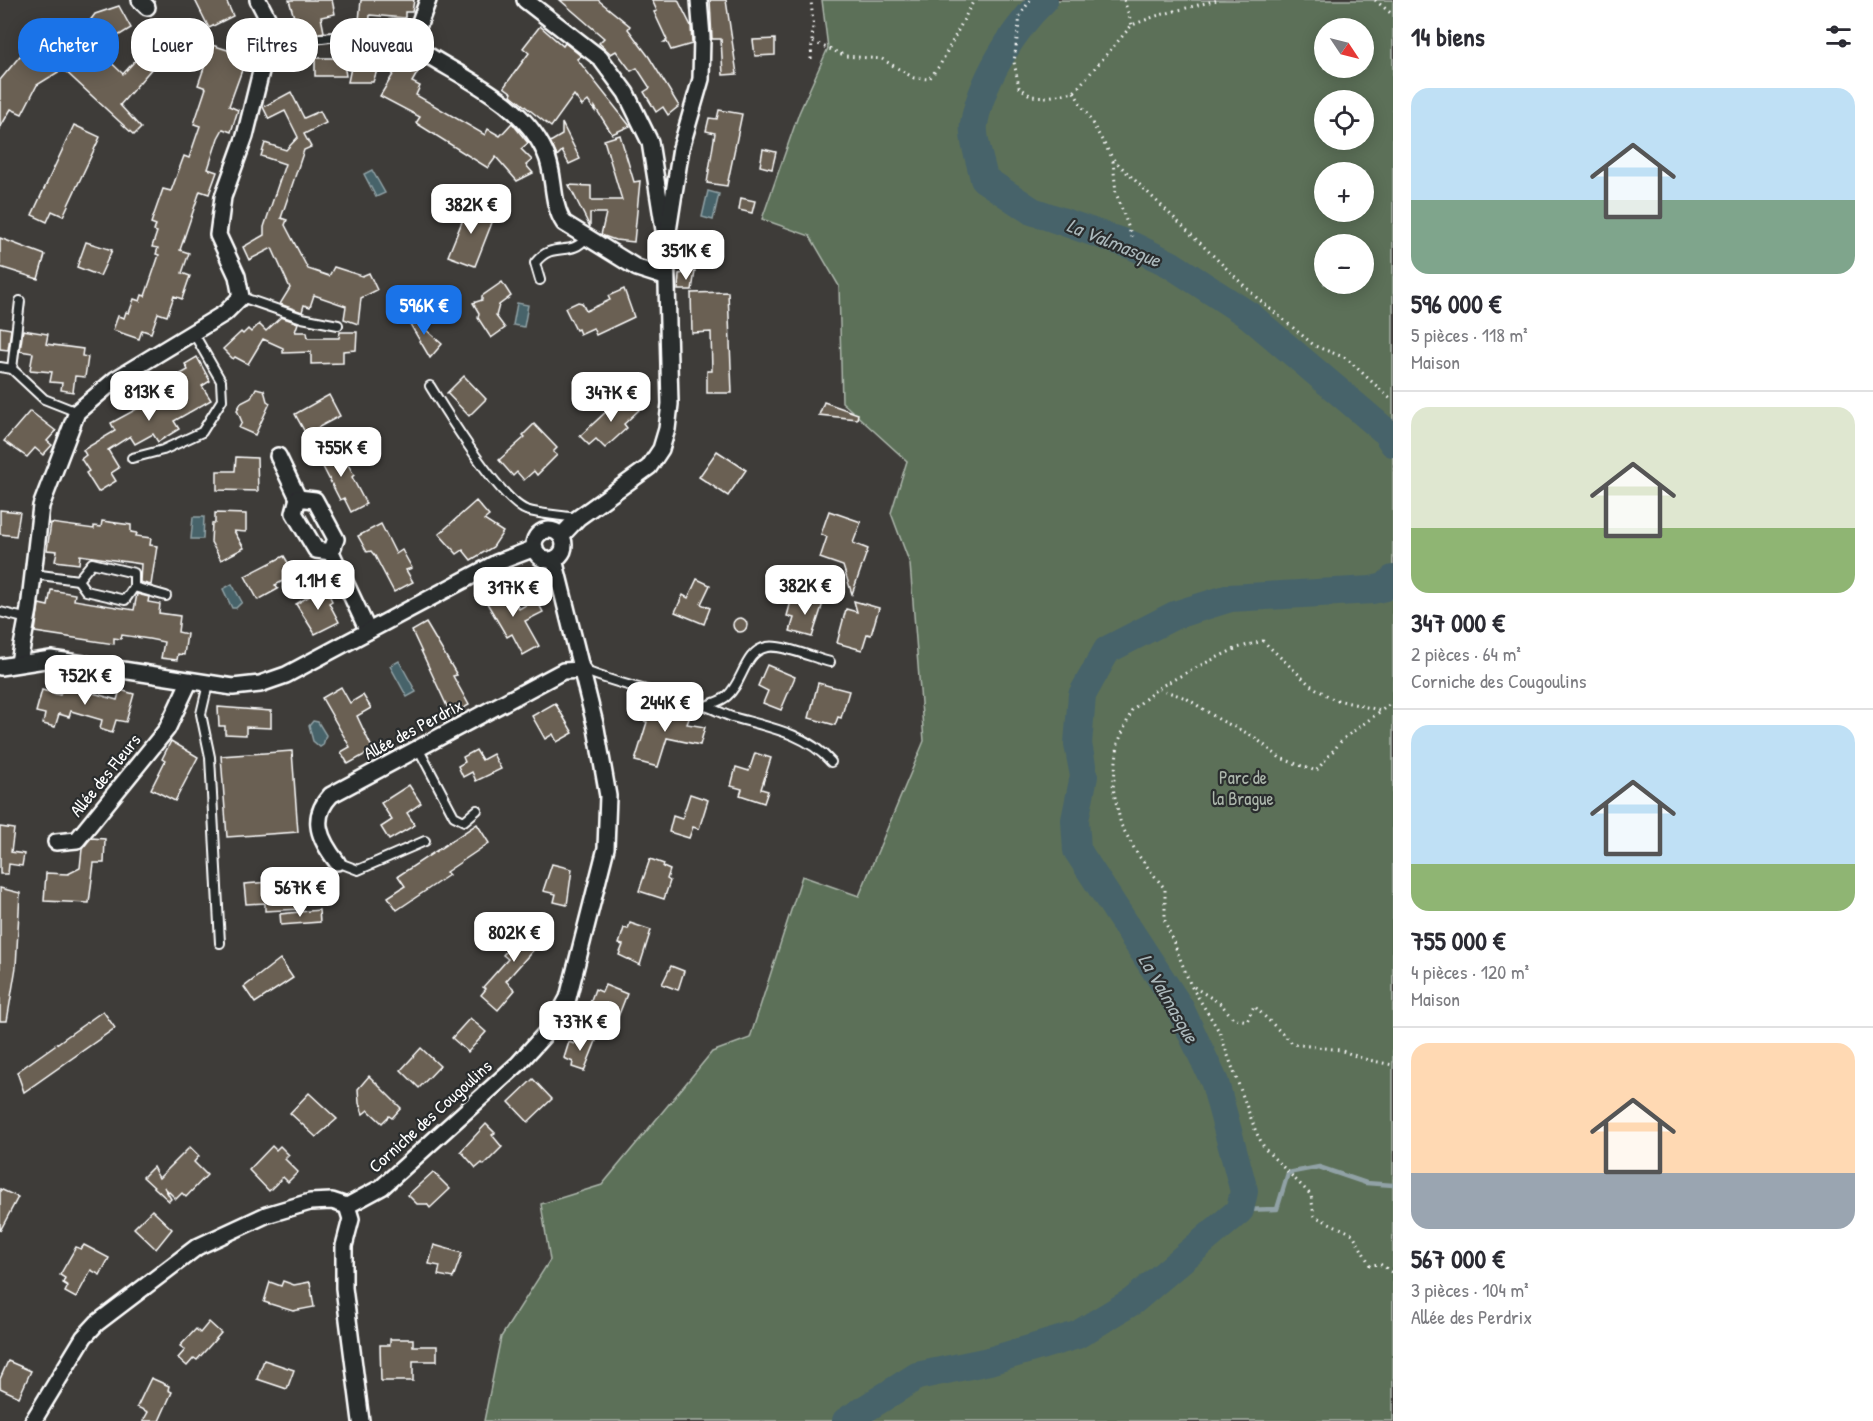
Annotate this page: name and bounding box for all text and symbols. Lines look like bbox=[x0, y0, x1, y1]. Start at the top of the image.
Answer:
chip: Acheter bbox=[18, 18, 119, 72]
chip: Louer bbox=[131, 18, 214, 72]
chip: Filtres bbox=[226, 18, 318, 72]
chip: Nouveau bbox=[330, 18, 434, 72]
north arrow bbox=[1314, 18, 1374, 78]
map controls bbox=[1314, 18, 1374, 294]
text: 14 biens bbox=[1411, 19, 1485, 54]
icon: filters bbox=[1822, 20, 1855, 53]
button: locate bbox=[1314, 90, 1374, 150]
icon: home bbox=[1579, 127, 1687, 235]
button: + bbox=[1314, 162, 1374, 222]
pin: 382K € bbox=[422, 184, 520, 235]
text: 382K € bbox=[445, 190, 497, 217]
water label: La Valmasque bbox=[1063, 211, 1166, 274]
pin: 351K € bbox=[637, 230, 735, 281]
button: − bbox=[1314, 234, 1374, 294]
text: 351K € bbox=[661, 236, 711, 263]
pin: 596K € bbox=[375, 285, 473, 336]
text: 596 000 € bbox=[1411, 286, 1501, 321]
text: 596K € bbox=[400, 291, 448, 318]
text: 5 pièces · 118 m² bbox=[1411, 321, 1528, 348]
text: Maison bbox=[1411, 348, 1460, 375]
pin: 813K € bbox=[100, 371, 198, 422]
pin: 347K € bbox=[562, 372, 660, 423]
text: 813K € bbox=[124, 377, 174, 404]
text: 347K € bbox=[585, 378, 637, 405]
pin: 755K € bbox=[292, 427, 390, 478]
text: 755K € bbox=[315, 433, 367, 460]
icon: home bbox=[1579, 446, 1687, 554]
pin: 1.1M € bbox=[269, 560, 367, 611]
pin: 382K € bbox=[756, 565, 854, 616]
text: 1.1M € bbox=[296, 566, 340, 593]
pin: 317K € bbox=[464, 567, 562, 618]
text: 382K € bbox=[779, 571, 831, 598]
text: 317K € bbox=[488, 573, 538, 600]
text: 347 000 € bbox=[1411, 605, 1505, 640]
text: 2 pièces · 64 m² bbox=[1411, 640, 1521, 667]
pin: 752K € bbox=[36, 655, 134, 706]
text: 752K € bbox=[59, 661, 111, 688]
text: Corniche des Cougoulins bbox=[1411, 667, 1587, 694]
pin: 244K € bbox=[616, 682, 714, 733]
text: 244K € bbox=[640, 688, 690, 715]
street label: Allée des Perdrix bbox=[359, 692, 467, 766]
street label: Allée des Fleurs bbox=[64, 728, 146, 822]
icon: home bbox=[1579, 764, 1687, 872]
park label: Parc de la Brague bbox=[1212, 765, 1274, 811]
pin: 567K € bbox=[251, 867, 349, 918]
text: 567K € bbox=[274, 873, 326, 900]
pin: 802K € bbox=[465, 912, 563, 963]
text: 802K € bbox=[488, 918, 540, 945]
text: 755 000 € bbox=[1411, 923, 1505, 958]
water label: La Valmasque bbox=[1132, 949, 1206, 1049]
text: 4 pièces · 120 m² bbox=[1411, 958, 1529, 985]
text: Maison bbox=[1411, 985, 1460, 1012]
pin: 737K € bbox=[531, 1001, 629, 1052]
text: 737K € bbox=[553, 1007, 607, 1034]
street label: Corniche des Cougoulins bbox=[363, 1054, 497, 1178]
icon: home bbox=[1579, 1082, 1687, 1190]
text: 567 000 € bbox=[1411, 1241, 1505, 1276]
text: 3 pièces · 104 m² bbox=[1411, 1276, 1529, 1303]
text: Allée des Perdrix bbox=[1411, 1303, 1532, 1330]

